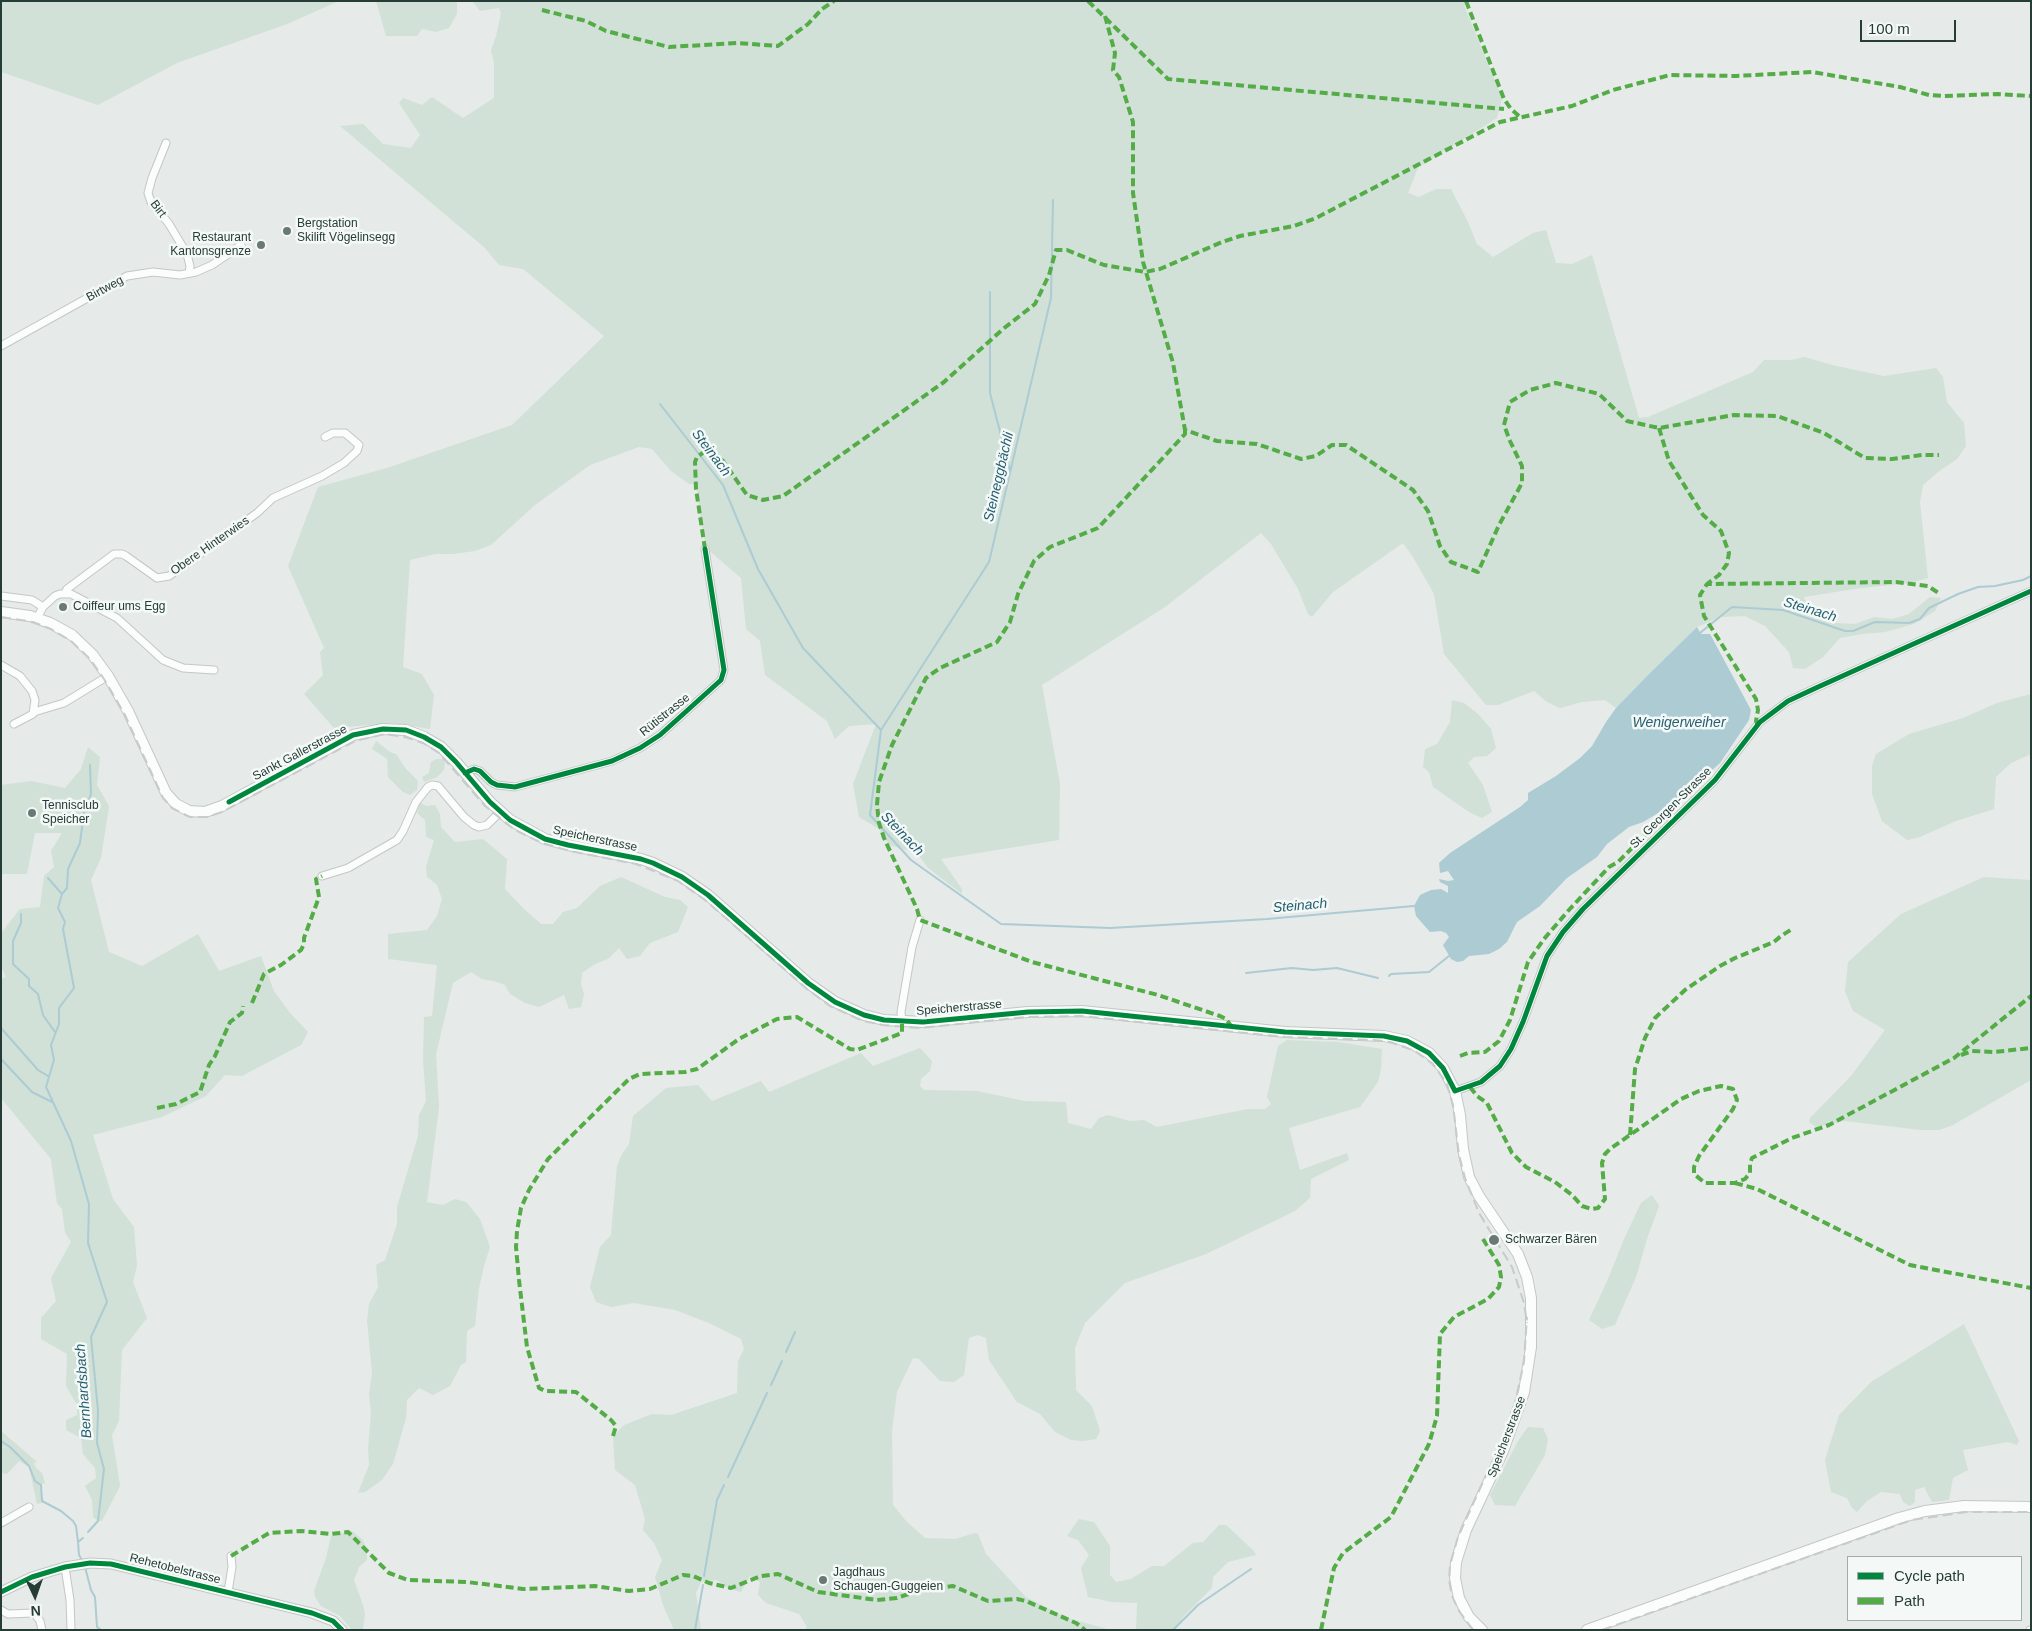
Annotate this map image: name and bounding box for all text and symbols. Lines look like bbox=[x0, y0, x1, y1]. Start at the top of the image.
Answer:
scale bar bbox=[1862, 10, 1958, 42]
text: 100 m bbox=[1868, 20, 1910, 37]
street label: Birt bbox=[147, 197, 169, 221]
place label: Bergstation Skilift Vögelinsegg bbox=[297, 217, 395, 245]
marker: Bergstation Skilift Vögelinsegg bbox=[281, 225, 293, 237]
place label: Restaurant Kantonsgrenze bbox=[170, 231, 251, 259]
marker: Restaurant Kantonsgrenze bbox=[255, 239, 267, 251]
street label: Birtweg bbox=[84, 273, 126, 305]
water label: Steinach bbox=[688, 426, 734, 480]
water label: Steineggbächli bbox=[980, 430, 1018, 524]
street label: Obere Hinterwies bbox=[168, 514, 252, 578]
water label: Steinach bbox=[1781, 594, 1839, 626]
place label: Coiffeur ums Egg bbox=[73, 600, 165, 614]
marker: Coiffeur ums Egg bbox=[57, 601, 69, 613]
street label: Rütistrasse bbox=[637, 691, 693, 739]
water label: Wenigerweiher bbox=[1632, 715, 1726, 731]
street label: Sankt Gallerstrasse bbox=[250, 722, 350, 784]
street label: St. Georgen-Strasse bbox=[1627, 764, 1715, 852]
place label: Tennisclub Speicher bbox=[42, 799, 99, 827]
marker: Tennisclub Speicher bbox=[26, 807, 38, 819]
water label: Steinach bbox=[877, 809, 927, 859]
street label: Speicherstrasse bbox=[551, 823, 639, 855]
water label: Steinach bbox=[1272, 895, 1328, 917]
street label: Speicherstrasse bbox=[916, 997, 1002, 1019]
marker: Schwarzer Bären bbox=[1487, 1233, 1501, 1247]
place label: Schwarzer Bären bbox=[1505, 1233, 1597, 1247]
water label: Bernhardsbach bbox=[72, 1343, 96, 1439]
street label: Speicherstrasse bbox=[1485, 1394, 1529, 1480]
street label: Rehetobelstrasse bbox=[128, 1551, 222, 1587]
legend bbox=[1847, 1556, 2022, 1621]
place label: Jagdhaus Schaugen-Guggeien bbox=[833, 1566, 943, 1594]
text: Cycle path bbox=[1894, 1567, 1965, 1584]
north arrow bbox=[10, 1571, 60, 1621]
marker: Jagdhaus Schaugen-Guggeien bbox=[817, 1574, 829, 1586]
text: Path bbox=[1894, 1592, 1925, 1609]
text: N bbox=[30, 1603, 41, 1619]

